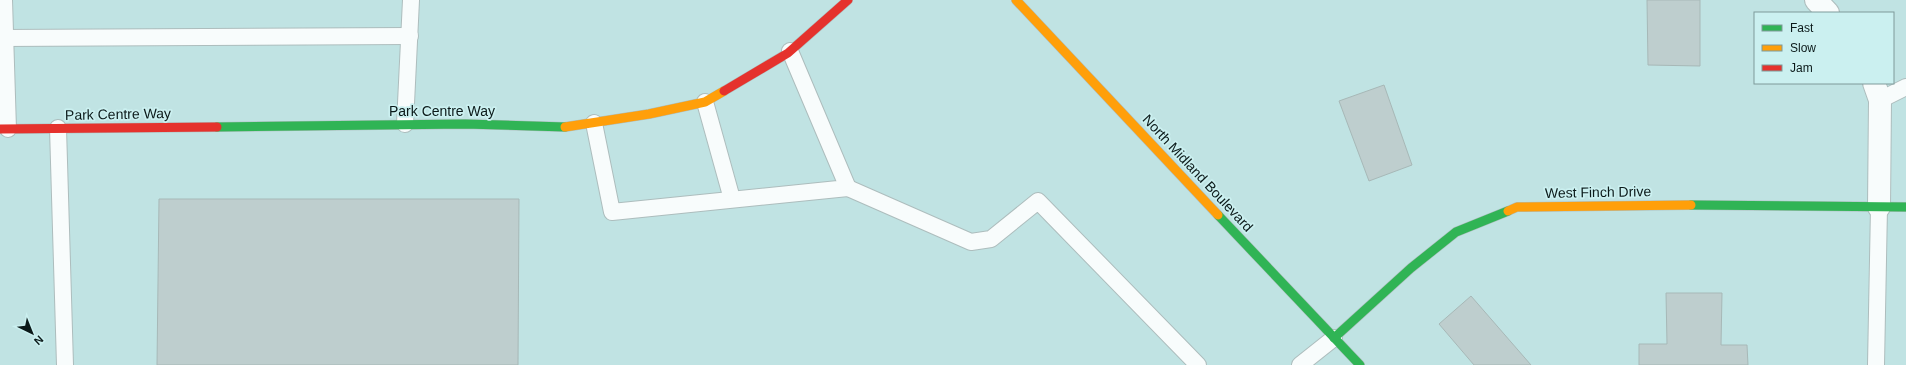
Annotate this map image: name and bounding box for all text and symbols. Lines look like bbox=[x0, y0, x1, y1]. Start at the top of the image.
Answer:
legend bbox=[1754, 12, 1894, 84]
text: Fast bbox=[1790, 21, 1814, 35]
text: Slow bbox=[1790, 41, 1816, 55]
text: Jam bbox=[1790, 61, 1813, 75]
street label: Park Centre Way bbox=[389, 103, 495, 119]
street label: Park Centre Way bbox=[65, 105, 171, 123]
street label: North Midland Boulevard bbox=[1140, 111, 1256, 235]
street label: West Finch Drive bbox=[1545, 183, 1652, 201]
north arrow bbox=[12, 313, 52, 353]
text: N bbox=[32, 333, 46, 347]

